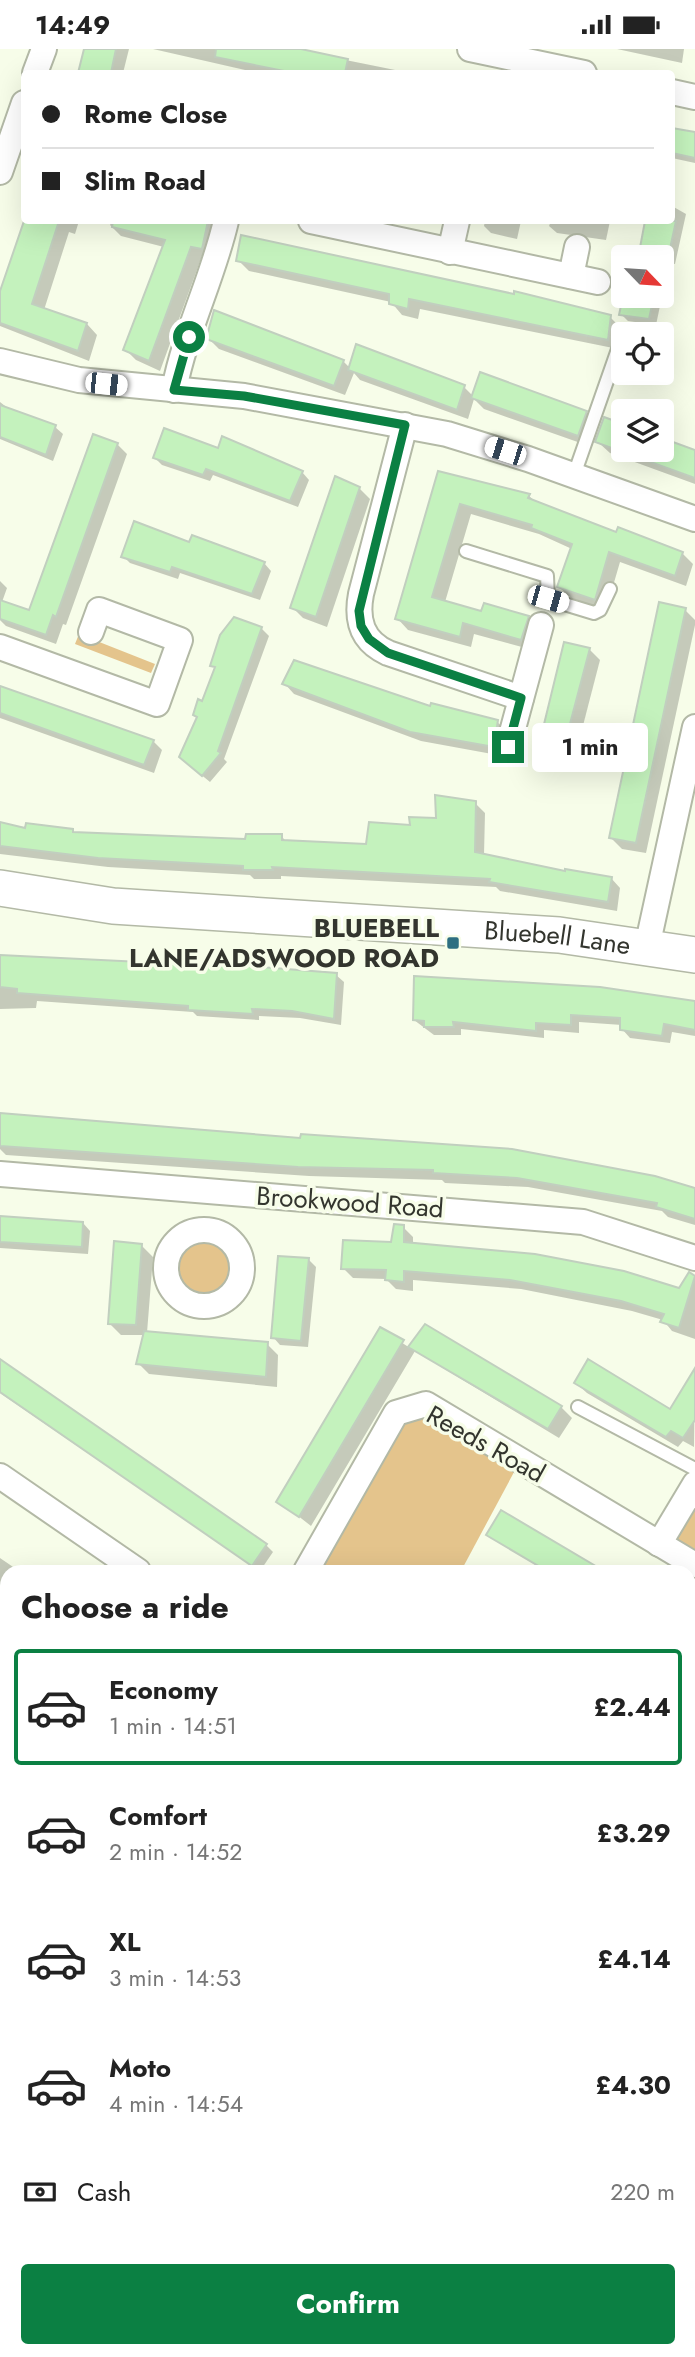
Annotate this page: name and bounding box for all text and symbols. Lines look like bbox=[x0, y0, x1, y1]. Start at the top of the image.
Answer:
text: 14:49 bbox=[35, 6, 110, 44]
text: Rome Close bbox=[84, 95, 228, 133]
text: Slim Road bbox=[84, 162, 206, 200]
north arrow bbox=[611, 245, 674, 308]
map controls bbox=[611, 245, 674, 462]
route start bbox=[173, 321, 205, 353]
button: locate bbox=[611, 322, 674, 385]
car bbox=[85, 371, 128, 397]
button: layers bbox=[611, 399, 674, 462]
car bbox=[482, 435, 529, 467]
car bbox=[525, 583, 572, 615]
callout: 1 min bbox=[532, 723, 648, 771]
text: 1 min bbox=[561, 730, 619, 764]
route end bbox=[492, 731, 524, 763]
place label: BLUEBELL LANE/ADSWOOD ROAD bbox=[129, 909, 439, 977]
street label: Bluebell Lane bbox=[483, 911, 633, 964]
marker: BLUEBELL LANE/ADSWOOD ROAD bbox=[445, 935, 461, 951]
street label: Brookwood Road bbox=[255, 1177, 445, 1227]
street label: Reeds Road bbox=[420, 1396, 552, 1492]
text: Choose a ride bbox=[21, 1584, 229, 1630]
text: Economy bbox=[109, 1671, 218, 1709]
icon: car bbox=[25, 1676, 88, 1739]
text: £2.44 bbox=[593, 1688, 671, 1726]
text: 1 min · 14:51 bbox=[109, 1709, 237, 1743]
text: Comfort bbox=[109, 1797, 207, 1835]
icon: car bbox=[25, 1802, 88, 1865]
text: £3.29 bbox=[597, 1814, 671, 1852]
text: 2 min · 14:52 bbox=[109, 1835, 242, 1869]
text: XL bbox=[109, 1923, 141, 1961]
icon: car bbox=[25, 1928, 88, 1991]
text: £4.14 bbox=[597, 1940, 671, 1978]
text: 3 min · 14:53 bbox=[109, 1961, 241, 1995]
text: Moto bbox=[109, 2049, 171, 2087]
icon: car bbox=[25, 2054, 88, 2117]
text: £4.30 bbox=[595, 2066, 671, 2104]
text: 4 min · 14:54 bbox=[109, 2087, 243, 2121]
icon: cash bbox=[21, 2173, 59, 2211]
text: Cash bbox=[77, 2173, 131, 2211]
text: 220 m bbox=[610, 2175, 675, 2209]
button: Confirm bbox=[21, 2264, 675, 2344]

